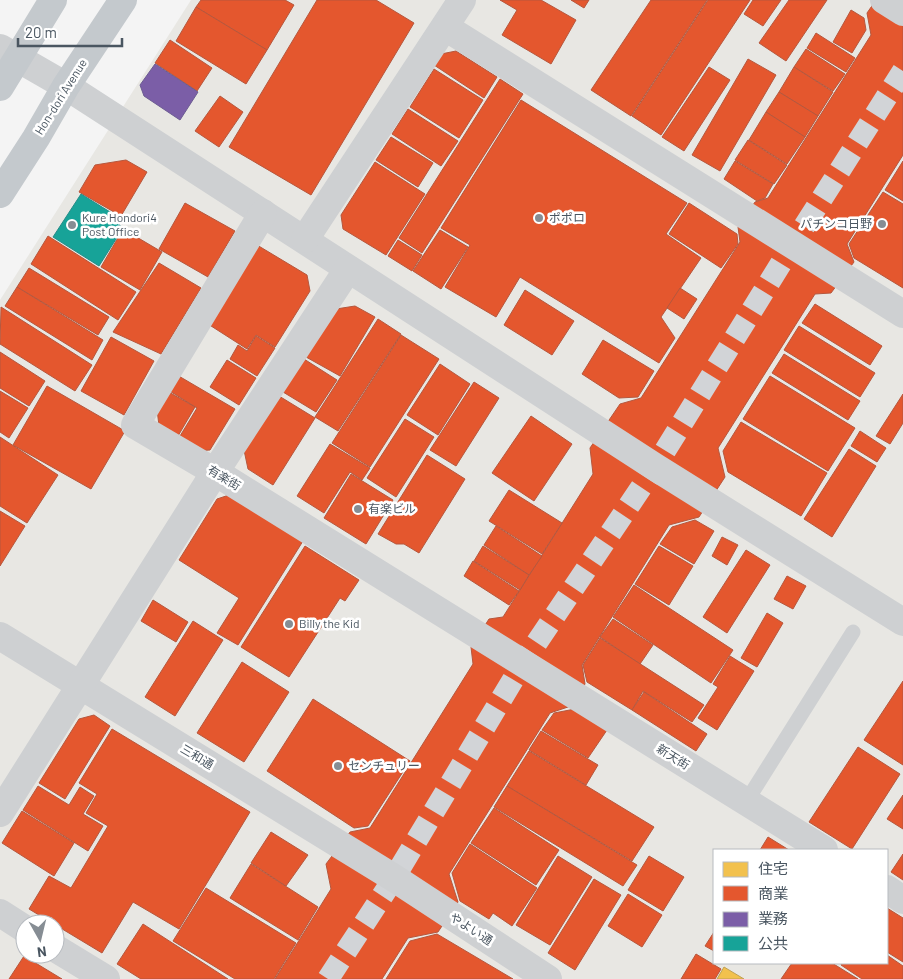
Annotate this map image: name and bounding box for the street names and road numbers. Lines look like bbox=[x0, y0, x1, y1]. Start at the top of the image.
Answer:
street label: Hon-dori Avenue bbox=[31, 56, 89, 137]
street label: 有楽街 bbox=[205, 462, 244, 492]
street label: 三和通 bbox=[178, 741, 217, 771]
street label: 新天街 bbox=[655, 741, 693, 772]
street label: やよい通 bbox=[448, 909, 495, 947]

